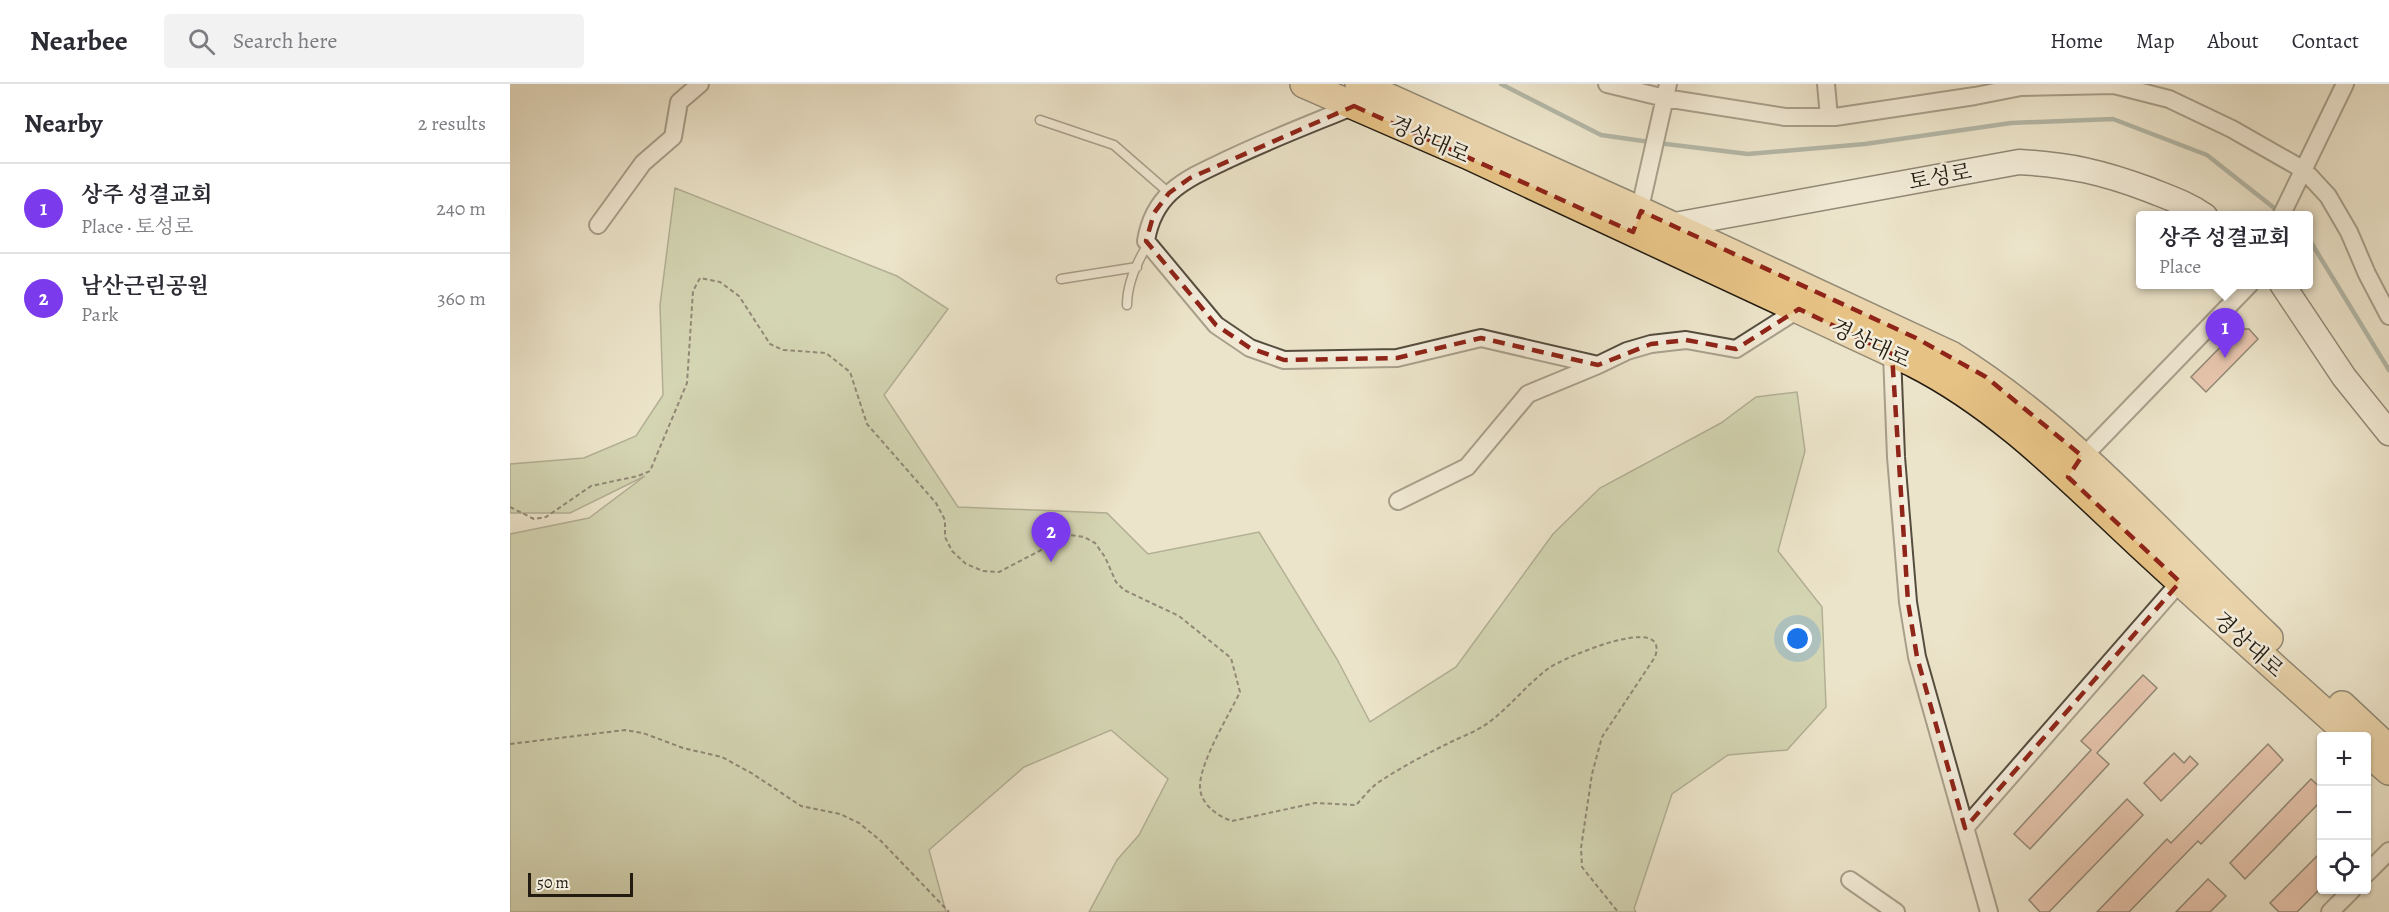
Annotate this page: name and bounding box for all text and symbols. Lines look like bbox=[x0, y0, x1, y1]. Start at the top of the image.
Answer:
search box bbox=[164, 14, 584, 68]
text: Nearbee bbox=[30, 22, 128, 60]
icon: search bbox=[185, 25, 218, 58]
text: Search here bbox=[233, 26, 337, 56]
text: Home bbox=[2050, 27, 2103, 55]
text: Map bbox=[2136, 27, 2174, 55]
text: About bbox=[2207, 27, 2259, 55]
text: Contact bbox=[2292, 27, 2359, 55]
text: Nearby bbox=[24, 106, 103, 141]
street label: 경상대로 bbox=[1385, 109, 1475, 171]
text: 2 results bbox=[418, 110, 486, 137]
street label: 토성로 bbox=[1906, 157, 1974, 197]
text: 상주 성결교회 bbox=[81, 180, 212, 210]
text: 1 bbox=[40, 195, 47, 222]
text: 240 m bbox=[436, 195, 486, 222]
popup bbox=[2136, 211, 2313, 289]
text: Place · 토성로 bbox=[81, 213, 193, 240]
text: 상주 성결교회 bbox=[2159, 223, 2290, 253]
text: Place bbox=[2159, 253, 2201, 280]
text: 남산근린공원 bbox=[81, 271, 209, 301]
text: 2 bbox=[39, 285, 48, 312]
text: 360 m bbox=[437, 285, 486, 312]
text: Park bbox=[81, 301, 119, 328]
pin: 1 bbox=[2206, 308, 2244, 358]
street label: 경상대로 bbox=[1826, 312, 1915, 375]
pin: 2 bbox=[1032, 512, 1070, 562]
street label: 경상대로 bbox=[2207, 605, 2290, 684]
your location bbox=[1783, 624, 1812, 653]
map controls bbox=[2317, 732, 2371, 894]
button: + bbox=[2317, 732, 2371, 786]
button: − bbox=[2317, 786, 2371, 840]
button: locate bbox=[2317, 840, 2371, 894]
scale bar bbox=[528, 870, 633, 898]
text: 50 m bbox=[537, 872, 569, 894]

